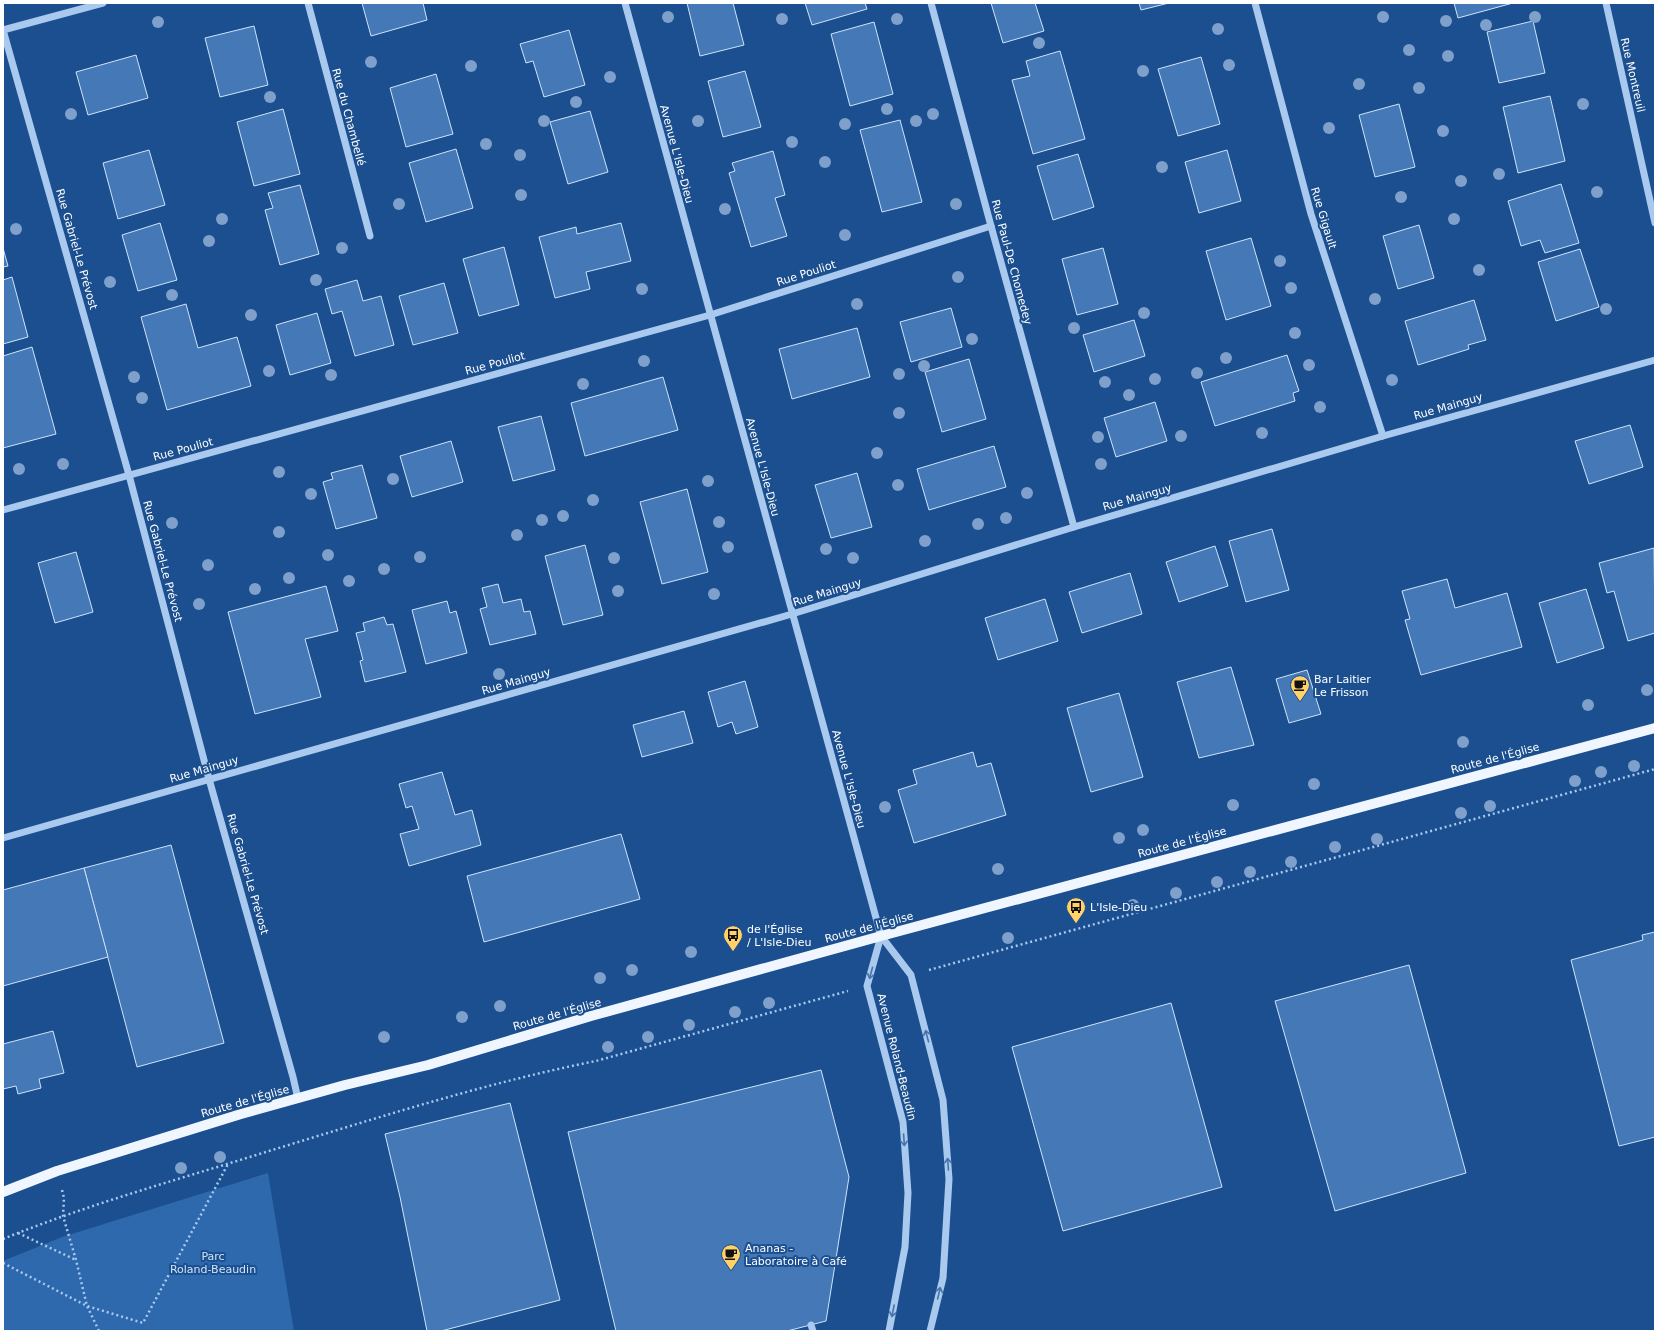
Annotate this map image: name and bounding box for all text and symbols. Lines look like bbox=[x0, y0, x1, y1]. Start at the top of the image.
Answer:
street label: Rue Montreuil bbox=[1618, 37, 1647, 114]
street label: Rue du Chambellé bbox=[329, 67, 368, 168]
street label: Avenue L'Isle-Dieu bbox=[657, 103, 696, 205]
street label: Rue Gigault bbox=[1308, 186, 1339, 251]
street label: Rue Gabriel-Le Prévost bbox=[53, 187, 100, 312]
street label: Rue Paul-De Chomedey bbox=[989, 198, 1035, 327]
street label: Rue Pouliot bbox=[775, 258, 838, 289]
street label: Rue Pouliot bbox=[464, 349, 527, 378]
street label: Rue Mainguy bbox=[1412, 390, 1485, 423]
street label: Avenue L'Isle-Dieu bbox=[743, 416, 782, 518]
street label: Rue Pouliot bbox=[152, 435, 215, 464]
street label: Rue Mainguy bbox=[1101, 481, 1174, 514]
street label: Rue Gabriel-Le Prévost bbox=[140, 499, 185, 624]
street label: Rue Mainguy bbox=[791, 576, 864, 609]
street label: Rue Mainguy bbox=[480, 665, 553, 698]
place label: Bar Laitier Le Frisson bbox=[1314, 673, 1371, 699]
cafe icon: Bar Laitier Le Frisson bbox=[1289, 674, 1311, 702]
street label: Avenue L'Isle-Dieu bbox=[829, 728, 868, 830]
street label: Route de l'Église bbox=[1449, 740, 1541, 777]
street label: Rue Mainguy bbox=[168, 753, 241, 786]
street label: Rue Gabriel-Le Prévost bbox=[224, 812, 271, 937]
street label: Route de l'Église bbox=[1136, 824, 1228, 861]
bus stop icon: L'Isle-Dieu bbox=[1065, 896, 1087, 924]
place label: L'Isle-Dieu bbox=[1090, 901, 1147, 914]
street label: Route de l'Église bbox=[823, 909, 915, 946]
place label: de l'Église / L'Isle-Dieu bbox=[747, 923, 811, 949]
bus stop icon: de l'Église / L'Isle-Dieu bbox=[722, 924, 744, 952]
one-way arrow bbox=[867, 967, 874, 980]
street label: Avenue Roland-Beaudin bbox=[874, 992, 919, 1122]
street label: Route de l'Église bbox=[511, 996, 603, 1033]
one-way arrow bbox=[923, 1030, 930, 1043]
street label: Route de l'Église bbox=[199, 1083, 291, 1120]
one-way arrow bbox=[901, 1133, 908, 1146]
one-way arrow bbox=[945, 1158, 952, 1171]
place label: Ananas - Laboratoire à Café bbox=[745, 1242, 847, 1268]
cafe icon: Ananas - Laboratoire à Café bbox=[720, 1243, 742, 1271]
park label: Parc Roland-Beaudin bbox=[170, 1250, 256, 1276]
one-way arrow bbox=[936, 1287, 944, 1300]
one-way arrow bbox=[888, 1304, 896, 1317]

